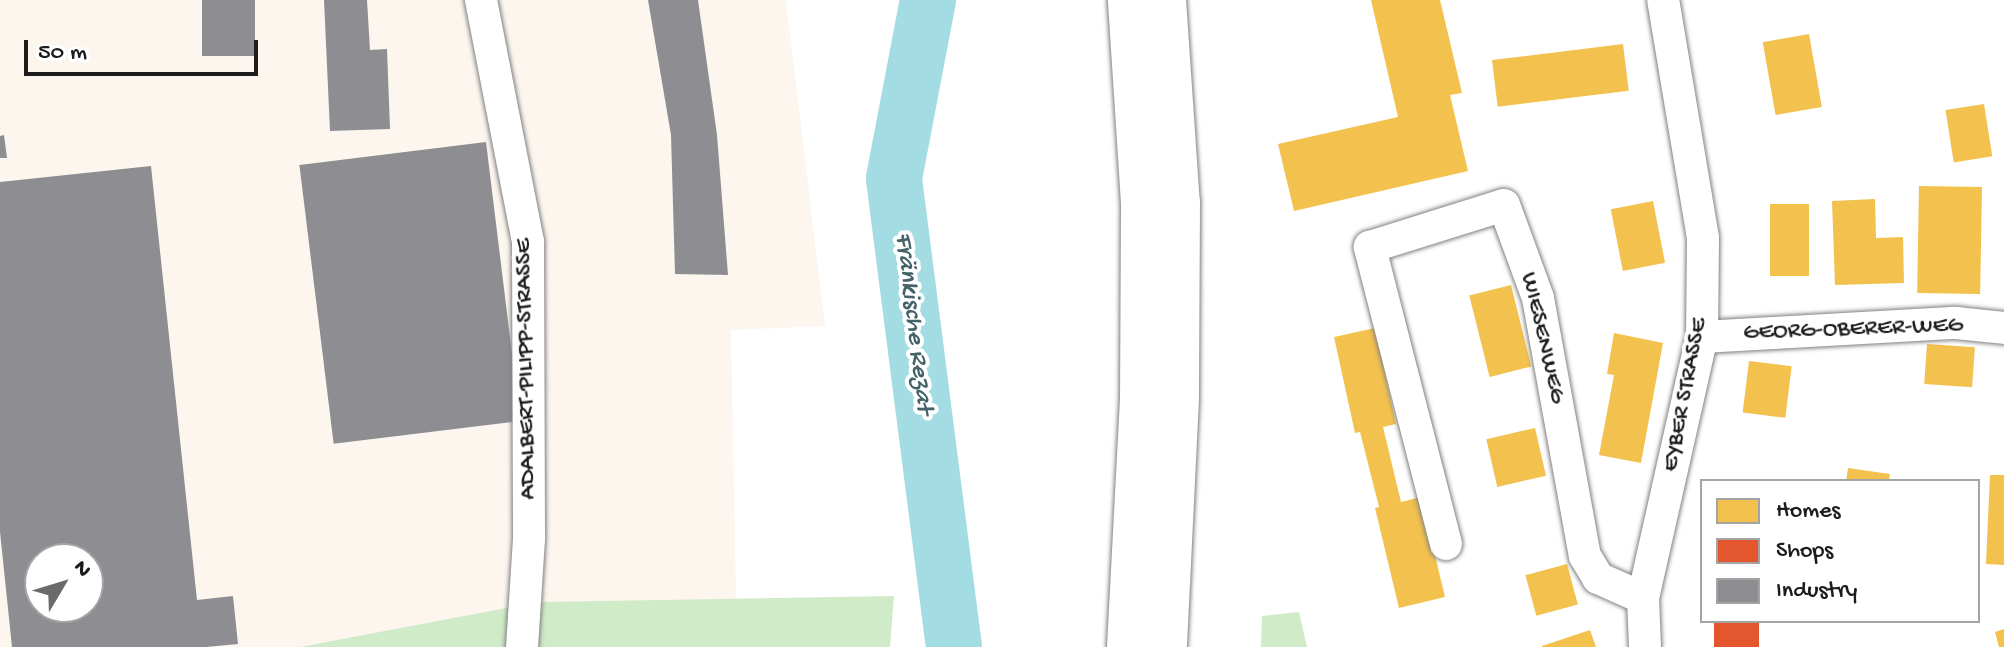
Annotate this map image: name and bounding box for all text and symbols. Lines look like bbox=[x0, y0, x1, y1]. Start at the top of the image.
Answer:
scale bar bbox=[28, 24, 262, 74]
text: 50 m bbox=[38, 39, 87, 68]
water label: Fränkische Rezat bbox=[885, 231, 939, 415]
street label: ADALBERT-PILIPP-STRASSE bbox=[510, 238, 544, 500]
street label: WIESENWEG bbox=[1513, 270, 1571, 406]
street label: GEORG-OBERER-WEG bbox=[1743, 312, 1963, 348]
street label: EYBER STRASSE bbox=[1657, 316, 1715, 474]
legend bbox=[1700, 479, 1980, 623]
text: Homes bbox=[1776, 497, 1840, 526]
text: Shops bbox=[1776, 537, 1833, 566]
north arrow bbox=[24, 543, 104, 623]
text: N bbox=[67, 556, 96, 583]
text: Industry bbox=[1776, 577, 1857, 606]

